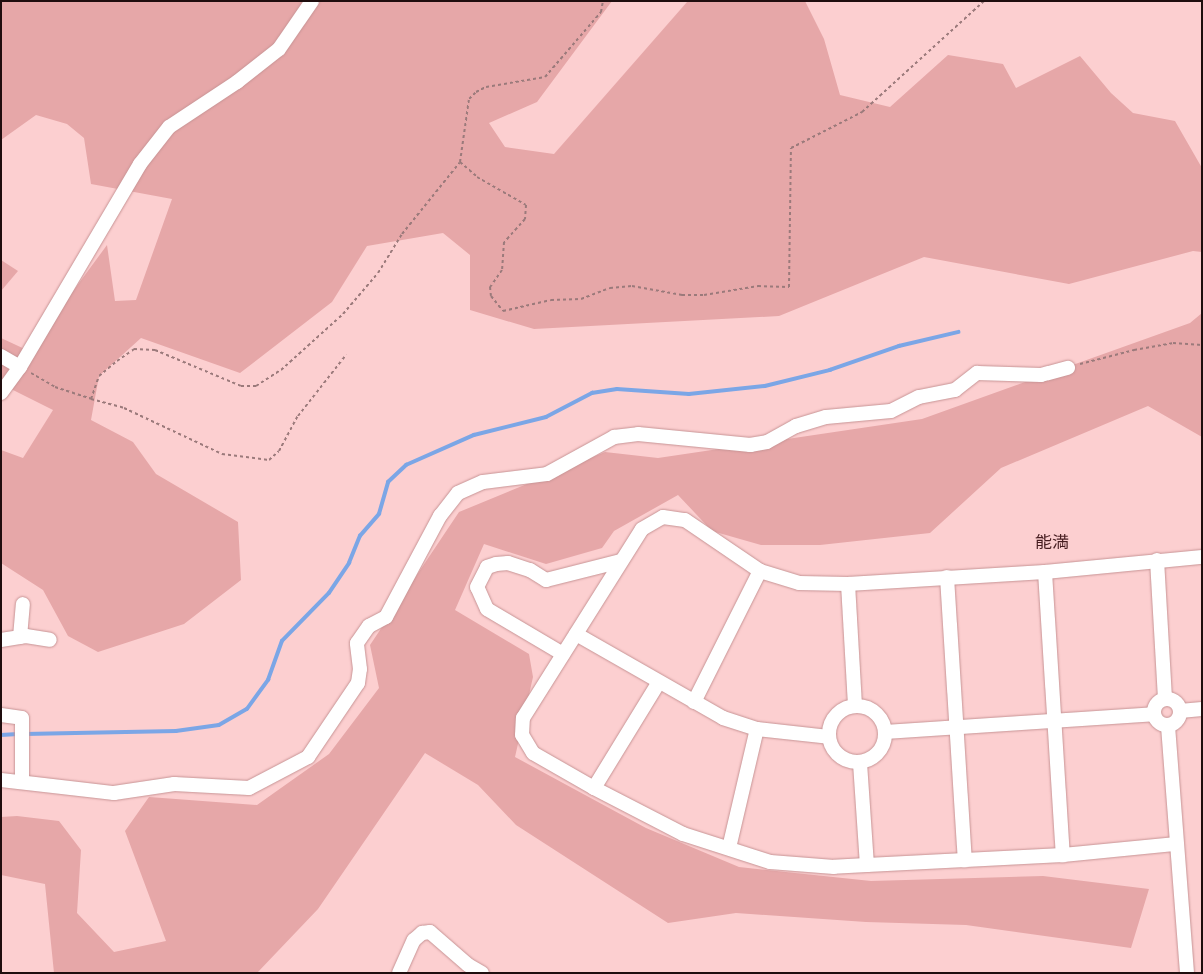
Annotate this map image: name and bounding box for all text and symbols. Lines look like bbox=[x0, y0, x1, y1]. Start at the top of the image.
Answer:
district label: 能満 bbox=[1035, 533, 1069, 553]

